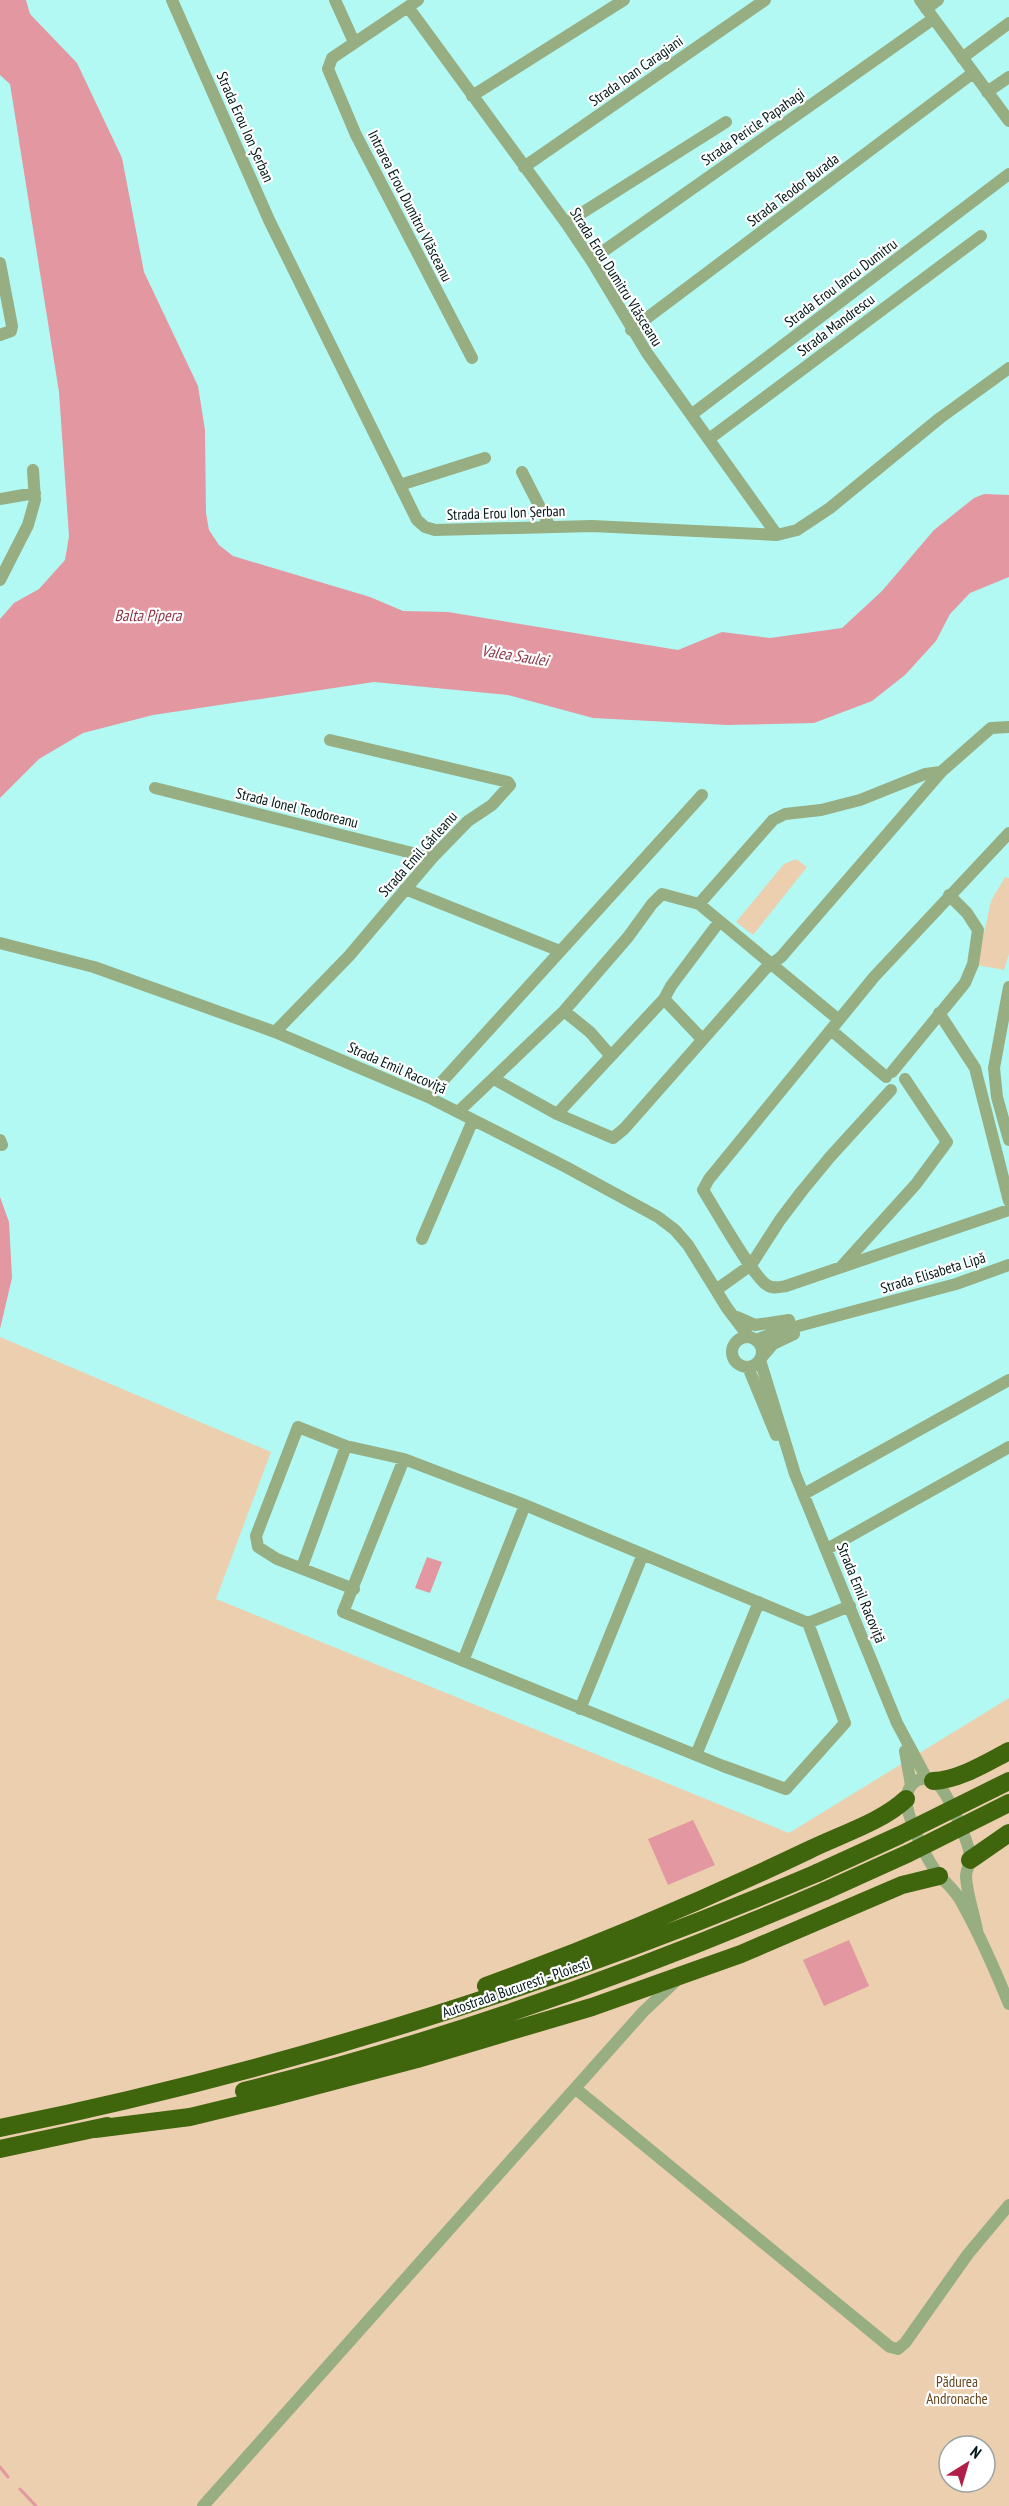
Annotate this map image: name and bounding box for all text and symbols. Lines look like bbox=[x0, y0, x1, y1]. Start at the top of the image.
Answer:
street label: Strada Ioan Caragiani bbox=[585, 31, 686, 110]
street label: Strada Erou Ion Șerban bbox=[213, 69, 278, 185]
street label: Strada Pericle Papahagi bbox=[697, 84, 808, 169]
street label: Intrarea Erou Dumitru Vlăsceanu bbox=[364, 127, 457, 285]
street label: Strada Teodor Burada bbox=[743, 149, 842, 230]
street label: Strada Erou Dumitru Vlăsceanu bbox=[566, 204, 667, 350]
street label: Strada Erou Iancu Dumitru bbox=[781, 234, 901, 331]
street label: Strada Mandrescu bbox=[793, 289, 878, 360]
street label: Strada Erou Ion Șerban bbox=[446, 501, 566, 524]
water label: Balta Pipera bbox=[115, 605, 183, 625]
water label: Valea Saulei bbox=[480, 640, 552, 671]
street label: Strada Ionel Teodoreanu bbox=[234, 783, 360, 832]
street label: Strada Emil Gârleanu bbox=[374, 807, 461, 900]
street label: Strada Emil Racoviță bbox=[345, 1037, 450, 1098]
street label: Strada Elisabeta Lipă bbox=[878, 1248, 988, 1297]
street label: Strada Emil Racoviță bbox=[833, 1540, 890, 1646]
street label: Autostrada Bucuresti - Ploiesti bbox=[439, 1953, 592, 2022]
park label: Pădurea Andronache bbox=[926, 2372, 988, 2408]
north arrow bbox=[937, 2434, 997, 2494]
text: N bbox=[967, 2441, 985, 2463]

